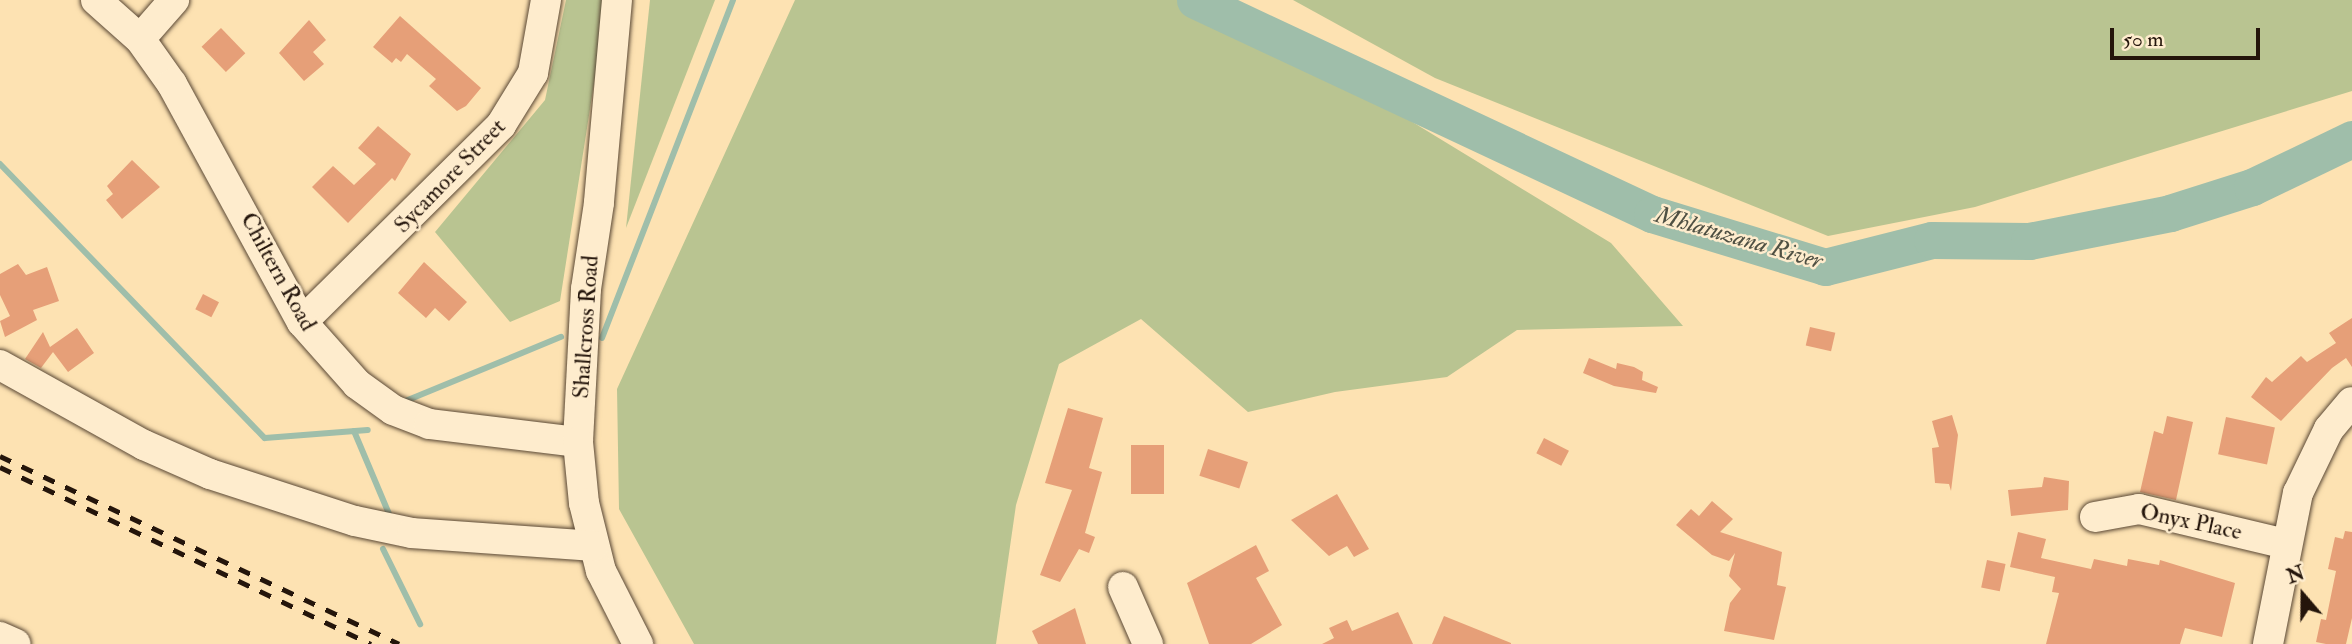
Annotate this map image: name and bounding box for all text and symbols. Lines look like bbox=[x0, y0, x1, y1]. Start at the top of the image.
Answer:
scale bar bbox=[2114, 14, 2264, 58]
text: 50 m bbox=[2123, 26, 2164, 53]
street label: Sycamore Street bbox=[388, 113, 512, 239]
water label: Mhlatuzana River bbox=[1652, 200, 1826, 276]
street label: Chiltern Road bbox=[234, 208, 322, 336]
street label: Shallcross Road bbox=[567, 254, 605, 400]
street label: Onyx Place bbox=[2138, 498, 2244, 546]
north arrow bbox=[2268, 560, 2338, 630]
text: N bbox=[2284, 561, 2308, 589]

